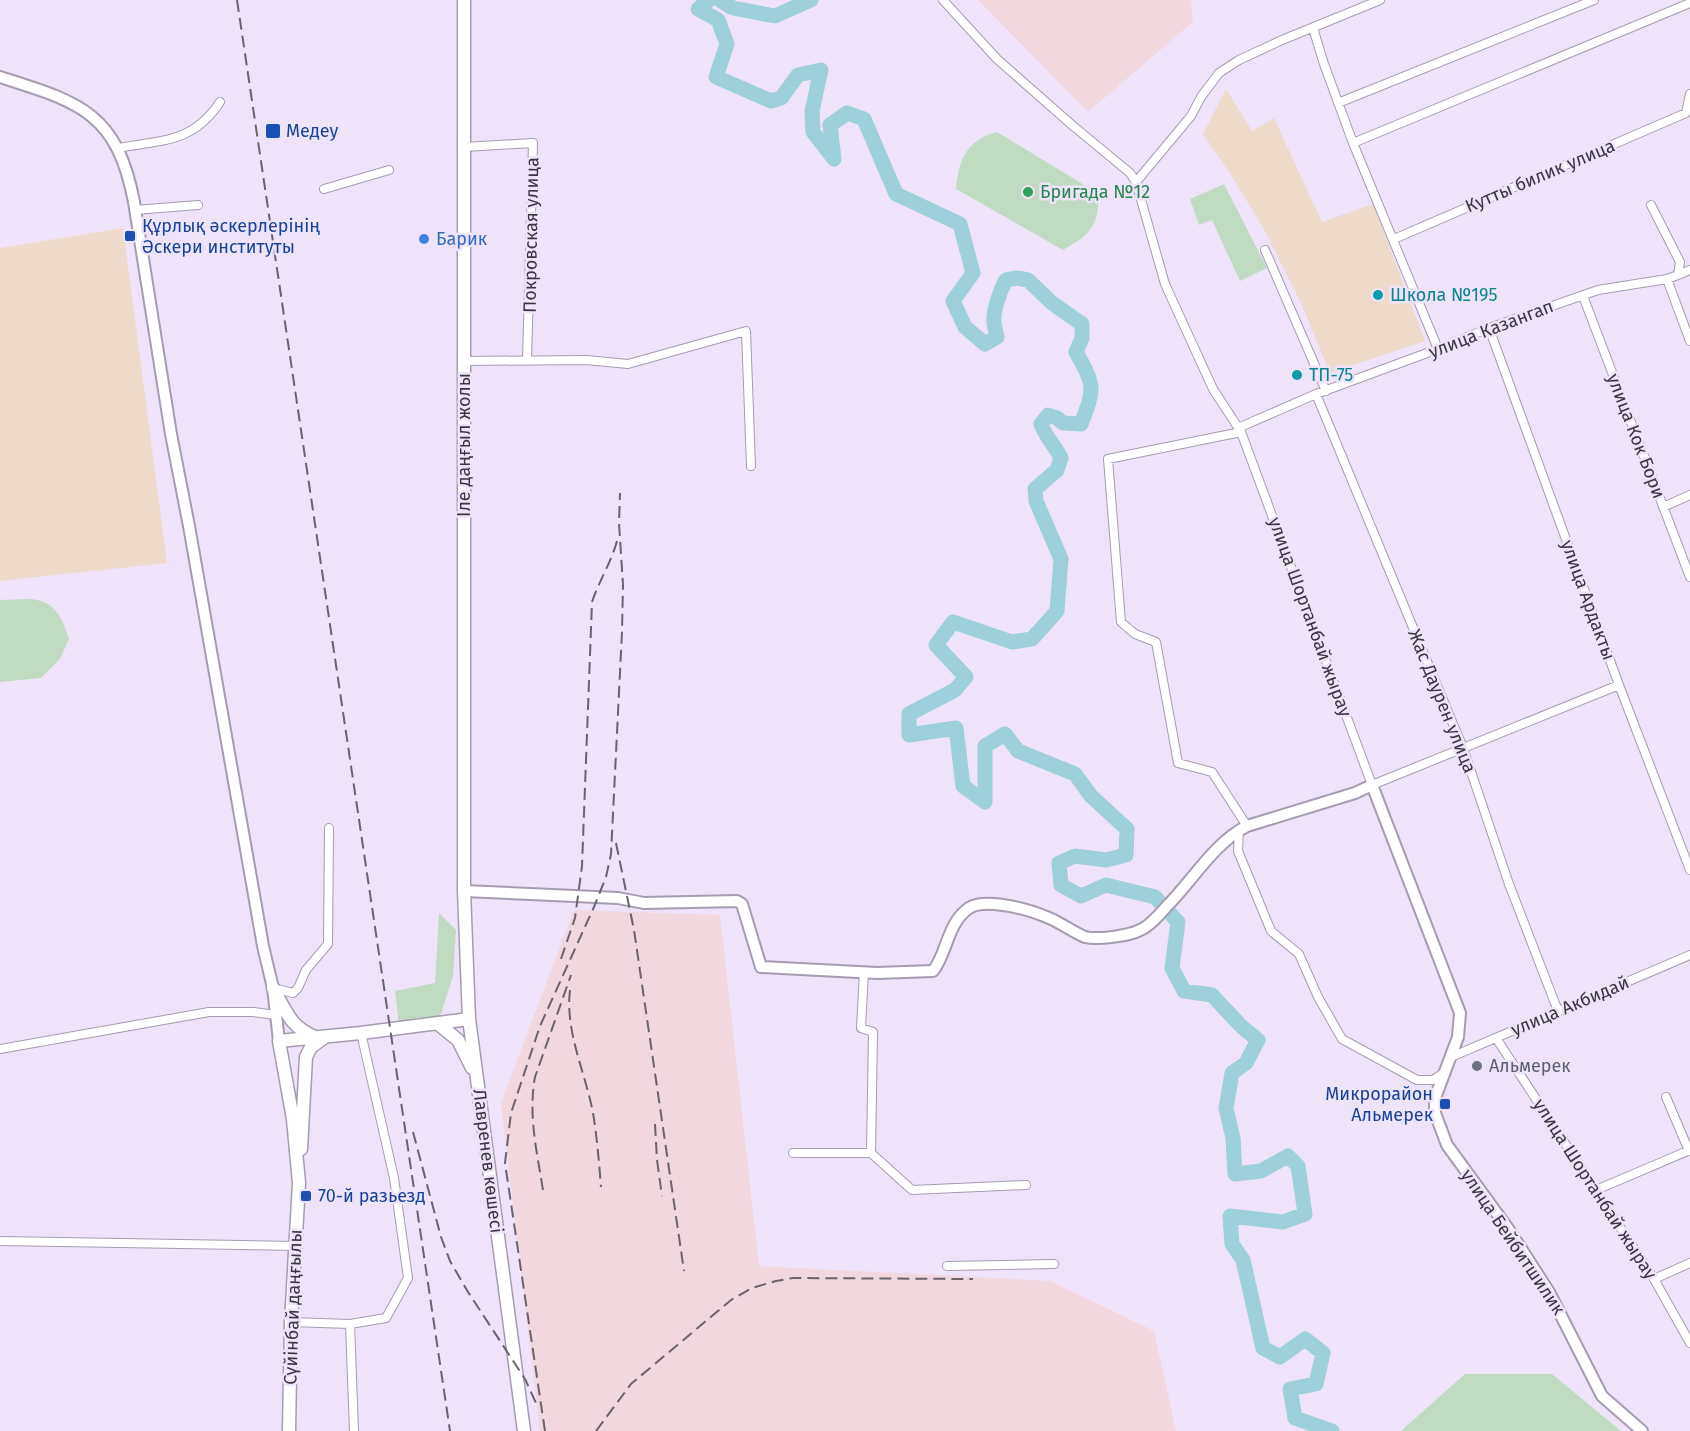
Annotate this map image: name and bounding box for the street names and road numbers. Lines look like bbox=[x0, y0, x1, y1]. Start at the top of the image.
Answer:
street label: Кутты билик улица bbox=[1462, 135, 1618, 217]
street label: Покровская улица bbox=[519, 157, 543, 313]
street label: улица Казангап bbox=[1425, 295, 1557, 363]
street label: улица Кок Бори bbox=[1602, 370, 1670, 502]
street label: Іле даңғыл жолы bbox=[453, 373, 475, 517]
street label: улица Шортанбай жырау bbox=[1264, 514, 1356, 720]
street label: улица Ардакты bbox=[1556, 537, 1620, 663]
street label: Жас Даурен улица bbox=[1403, 626, 1481, 776]
street label: улица Акбидай bbox=[1508, 971, 1632, 1041]
street label: Лавренев көшесі bbox=[468, 1088, 508, 1234]
street label: улица Шортанбай жырау bbox=[1528, 1095, 1662, 1284]
street label: улица Бейбитшилик bbox=[1456, 1165, 1570, 1320]
street label: Сүйінбай даңғылы bbox=[279, 1229, 307, 1385]

